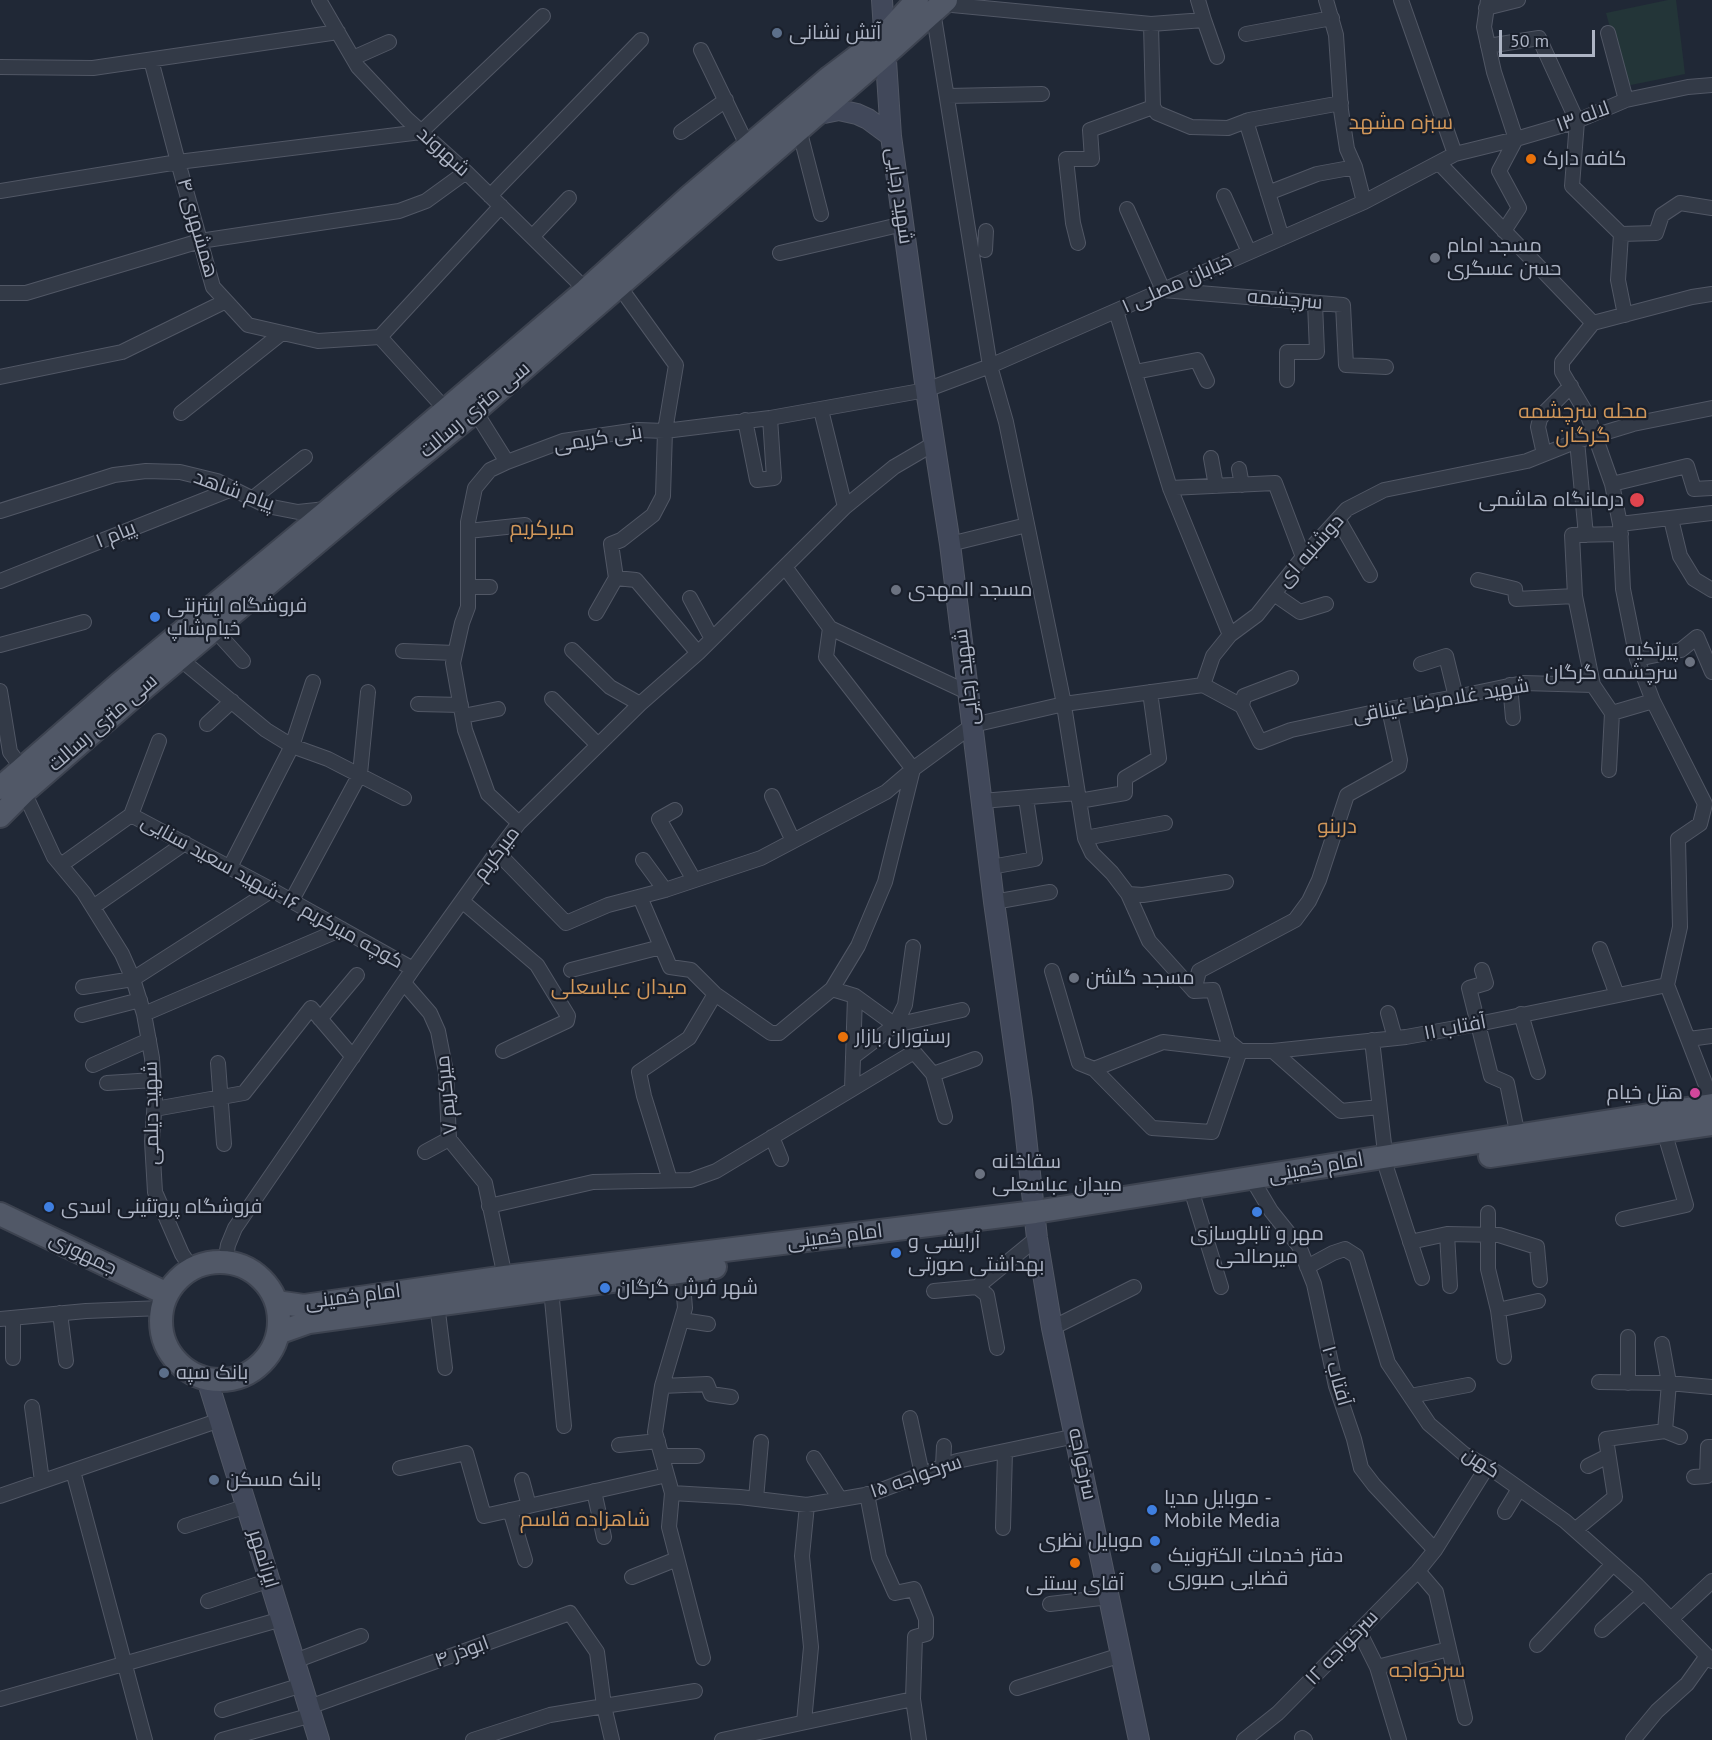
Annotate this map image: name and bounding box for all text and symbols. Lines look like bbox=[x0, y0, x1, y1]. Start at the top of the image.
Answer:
scale bar bbox=[1502, 18, 1598, 56]
place label: آتش نشانی bbox=[789, 21, 881, 45]
marker: آتش نشانی bbox=[770, 26, 784, 40]
text: 50 m bbox=[1510, 29, 1549, 52]
street label: لاله ۱۳ bbox=[1553, 96, 1613, 138]
district label: سبزه مشهد bbox=[1349, 110, 1453, 136]
street label: شهروند bbox=[412, 122, 474, 182]
street label: شهید رجایی bbox=[880, 146, 918, 246]
place label: کافه دارک bbox=[1543, 147, 1626, 171]
marker: کافه دارک bbox=[1524, 152, 1538, 166]
street label: همشهری ۴ bbox=[171, 175, 223, 281]
place label: مسجد امام حسن عسگری bbox=[1447, 234, 1561, 281]
street label: خیابان مصلی ۱ bbox=[1118, 249, 1236, 319]
marker: مسجد امام حسن عسگری bbox=[1428, 251, 1442, 265]
street label: سرچشمه bbox=[1246, 285, 1324, 315]
street label: سی متری رسالت bbox=[415, 357, 535, 463]
district label: محله سرچشمه گرگان bbox=[1518, 399, 1648, 449]
street label: بنی کریمی bbox=[552, 420, 644, 458]
street label: پیام شاهد bbox=[190, 465, 278, 517]
place label: درمانگاه هاشمی bbox=[1478, 488, 1624, 512]
marker: درمانگاه هاشمی bbox=[1628, 491, 1646, 509]
street label: دوشنبه ای bbox=[1273, 510, 1349, 592]
street label: ۱ پیام bbox=[92, 516, 140, 554]
district label: میرکریم bbox=[510, 516, 574, 542]
place label: مسجد المهدی bbox=[908, 578, 1032, 602]
marker: مسجد المهدی bbox=[889, 583, 903, 597]
place label: فروشگاه اینترنتی خیام‌شاپ bbox=[167, 594, 307, 641]
marker: فروشگاه اینترنتی خیام‌شاپ bbox=[148, 610, 162, 624]
street label: شهید رجایی bbox=[949, 627, 985, 727]
place label: پیرتکیه سرچشمه گرگان bbox=[1545, 638, 1678, 685]
marker: پیرتکیه سرچشمه گرگان bbox=[1683, 655, 1697, 669]
street label: سی متری رسالت bbox=[43, 669, 163, 777]
street label: شهید غلامرضا غیناقی bbox=[1351, 674, 1531, 728]
street label: کوچه میرکریم ۱۶-شهید سعید سنایی bbox=[137, 810, 407, 974]
district label: دربنو bbox=[1317, 814, 1357, 840]
street label: میرکریم bbox=[469, 822, 525, 886]
place label: مسجد گلشن bbox=[1086, 966, 1195, 990]
marker: مسجد گلشن bbox=[1067, 971, 1081, 985]
district label: میدان عباسعلی bbox=[551, 975, 687, 1001]
street label: آفتاب ۱۱ bbox=[1422, 1010, 1488, 1046]
place label: رستوران بازار bbox=[855, 1025, 951, 1049]
marker: رستوران بازار bbox=[836, 1030, 850, 1044]
street label: ۷ میرکریم bbox=[431, 1054, 463, 1136]
street label: شهید دیلمی bbox=[139, 1061, 165, 1165]
place label: هتل خیام bbox=[1606, 1081, 1683, 1105]
marker: هتل خیام bbox=[1688, 1086, 1702, 1100]
street label: امام خمینی bbox=[1267, 1148, 1365, 1188]
place label: سقاخانه میدان عباسعلی bbox=[992, 1150, 1122, 1197]
marker: سقاخانه میدان عباسعلی bbox=[973, 1167, 987, 1181]
place label: فروشگاه پروتئینی اسدی bbox=[61, 1195, 262, 1219]
marker: فروشگاه پروتئینی اسدی bbox=[42, 1200, 56, 1214]
marker: مهر و تابلوسازی میرصالحی bbox=[1250, 1205, 1264, 1219]
street label: امام خمینی bbox=[786, 1219, 884, 1255]
place label: مهر و تابلوسازی میرصالحی bbox=[1190, 1222, 1324, 1269]
street label: جمهوری bbox=[45, 1227, 121, 1281]
place label: آرایشی و بهداشتی صورتی bbox=[908, 1230, 1044, 1277]
marker: آرایشی و بهداشتی صورتی bbox=[889, 1246, 903, 1260]
place label: شهر فرش گرگان bbox=[617, 1276, 758, 1300]
street label: امام خمینی bbox=[304, 1279, 402, 1315]
marker: شهر فرش گرگان bbox=[598, 1281, 612, 1295]
street label: ۱۰ آفتاب bbox=[1316, 1343, 1356, 1409]
place label: بانک سپه bbox=[176, 1361, 248, 1385]
marker: بانک سپه bbox=[157, 1366, 171, 1380]
street label: سرخواجه bbox=[1063, 1426, 1101, 1502]
street label: کهن bbox=[1458, 1442, 1504, 1484]
street label: سرخواجه ۱۵ bbox=[867, 1450, 965, 1504]
place label: بانک مسکن bbox=[226, 1468, 321, 1492]
marker: بانک مسکن bbox=[207, 1473, 221, 1487]
place label: موبایل مدیا - Mobile Media bbox=[1164, 1486, 1280, 1533]
marker: موبایل مدیا - Mobile Media bbox=[1145, 1503, 1159, 1517]
district label: شاهزاده قاسم bbox=[520, 1507, 650, 1533]
street label: ایرانمهر bbox=[243, 1527, 283, 1591]
place label: موبایل نظری bbox=[1038, 1529, 1143, 1553]
marker: موبایل نظری bbox=[1148, 1534, 1162, 1548]
place label: دفتر خدمات الکترونیک قضایی صبوری bbox=[1168, 1544, 1343, 1591]
marker: آقای بستنی bbox=[1068, 1556, 1082, 1570]
marker: دفتر خدمات الکترونیک قضایی صبوری bbox=[1149, 1561, 1163, 1575]
place label: آقای بستنی bbox=[1026, 1572, 1124, 1596]
street label: ۱۲ سرخواجه bbox=[1300, 1606, 1384, 1690]
street label: ابوذر ۴ bbox=[432, 1631, 492, 1673]
district label: سرخواجه bbox=[1389, 1658, 1465, 1684]

